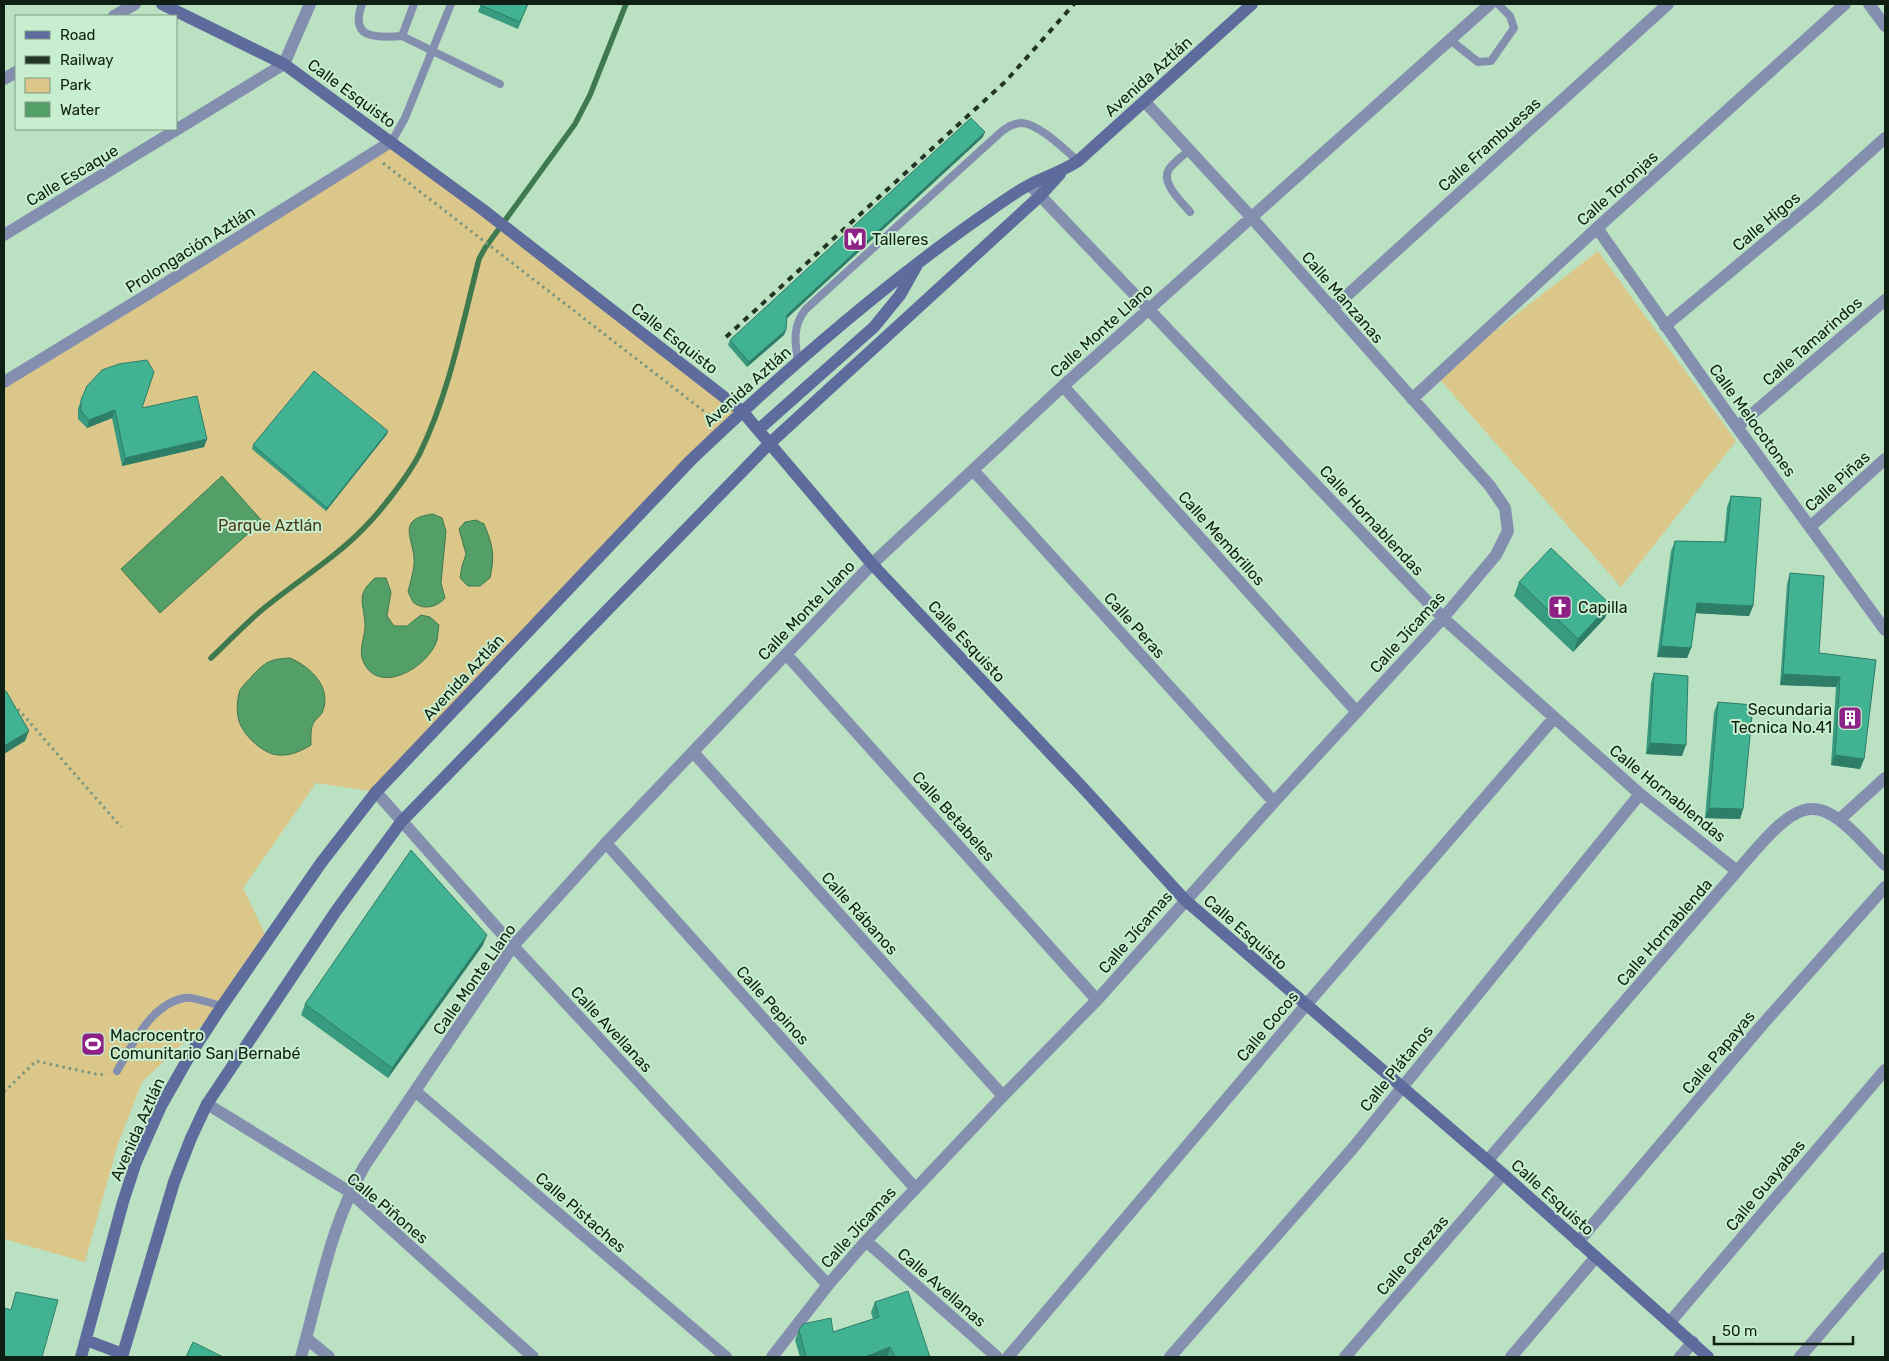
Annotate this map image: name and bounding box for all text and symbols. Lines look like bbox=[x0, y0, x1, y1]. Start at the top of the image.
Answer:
legend bbox=[15, 15, 178, 130]
text: Road bbox=[60, 26, 96, 44]
street label: Avenida Aztlán bbox=[1101, 32, 1196, 120]
text: Railway bbox=[60, 51, 114, 69]
street label: Calle Esquisto bbox=[304, 55, 400, 132]
text: Park bbox=[60, 76, 91, 94]
street label: Calle Frambuesas bbox=[1434, 93, 1545, 195]
text: Water bbox=[60, 101, 100, 119]
street label: Calle Escaque bbox=[23, 141, 122, 210]
street label: Calle Toronjas bbox=[1573, 147, 1662, 230]
street label: Calle Higos bbox=[1729, 188, 1804, 255]
street label: Prolongación Aztlán bbox=[122, 202, 259, 297]
metro station icon: Talleres bbox=[842, 226, 868, 252]
place label: Talleres bbox=[872, 230, 928, 249]
street label: Calle Manzanas bbox=[1298, 248, 1388, 347]
street label: Calle Monte Llano bbox=[1046, 279, 1157, 381]
street label: Calle Tamarindos bbox=[1759, 293, 1866, 390]
street label: Calle Esquisto bbox=[628, 299, 722, 378]
street label: Avenida Aztlán bbox=[700, 342, 795, 430]
street label: Calle Melocotones bbox=[1705, 360, 1800, 481]
street label: Calle Piñas bbox=[1801, 447, 1874, 516]
street label: Calle Hornablendas bbox=[1316, 461, 1428, 579]
street label: Calle Membrillos bbox=[1174, 487, 1269, 590]
park label: Parque Aztlán bbox=[218, 516, 322, 535]
street label: Calle Monte Llano bbox=[754, 557, 859, 664]
street label: Calle Peras bbox=[1100, 588, 1169, 662]
street label: Calle Jícamas bbox=[1366, 588, 1449, 677]
church icon: Capilla bbox=[1547, 594, 1573, 620]
street label: Calle Esquisto bbox=[924, 597, 1009, 686]
place label: Capilla bbox=[1578, 598, 1628, 617]
street label: Avenida Aztlán bbox=[419, 630, 508, 724]
place label: Secundaria Tecnica No.41 bbox=[1731, 700, 1832, 737]
building icon: Secundaria Tecnica No.41 bbox=[1837, 705, 1863, 731]
street label: Calle Hornablendas bbox=[1606, 741, 1730, 846]
street label: Calle Betabeles bbox=[908, 767, 999, 865]
street label: Calle Rábanos bbox=[817, 868, 902, 959]
street label: Calle Hornablenda bbox=[1613, 875, 1716, 990]
street label: Calle Jícamas bbox=[1094, 887, 1176, 977]
street label: Calle Esquisto bbox=[1200, 891, 1291, 974]
street label: Calle Monte Llano bbox=[429, 920, 520, 1039]
street label: Calle Pepinos bbox=[732, 962, 813, 1049]
street label: Calle Avellanas bbox=[567, 982, 656, 1076]
street label: Calle Cocos bbox=[1232, 987, 1302, 1065]
street label: Calle Papayas bbox=[1678, 1007, 1759, 1098]
street label: Calle Plátanos bbox=[1356, 1021, 1437, 1115]
place label: Macrocentro Comunitario San Bernabé bbox=[110, 1026, 301, 1063]
sports icon: Macrocentro Comunitario San Bernabé bbox=[80, 1031, 106, 1057]
street label: Avenida Aztlán bbox=[106, 1075, 169, 1184]
street label: Calle Guayabas bbox=[1722, 1136, 1809, 1235]
street label: Calle Esquisto bbox=[1507, 1155, 1598, 1239]
street label: Calle Pistaches bbox=[532, 1168, 630, 1257]
street label: Calle Piñones bbox=[343, 1169, 432, 1248]
street label: Calle Jícamas bbox=[817, 1183, 900, 1272]
street label: Calle Cerezas bbox=[1372, 1211, 1452, 1299]
street label: Calle Avellanas bbox=[894, 1244, 990, 1331]
scale bar bbox=[1714, 1314, 1853, 1346]
text: 50 m bbox=[1722, 1322, 1757, 1340]

